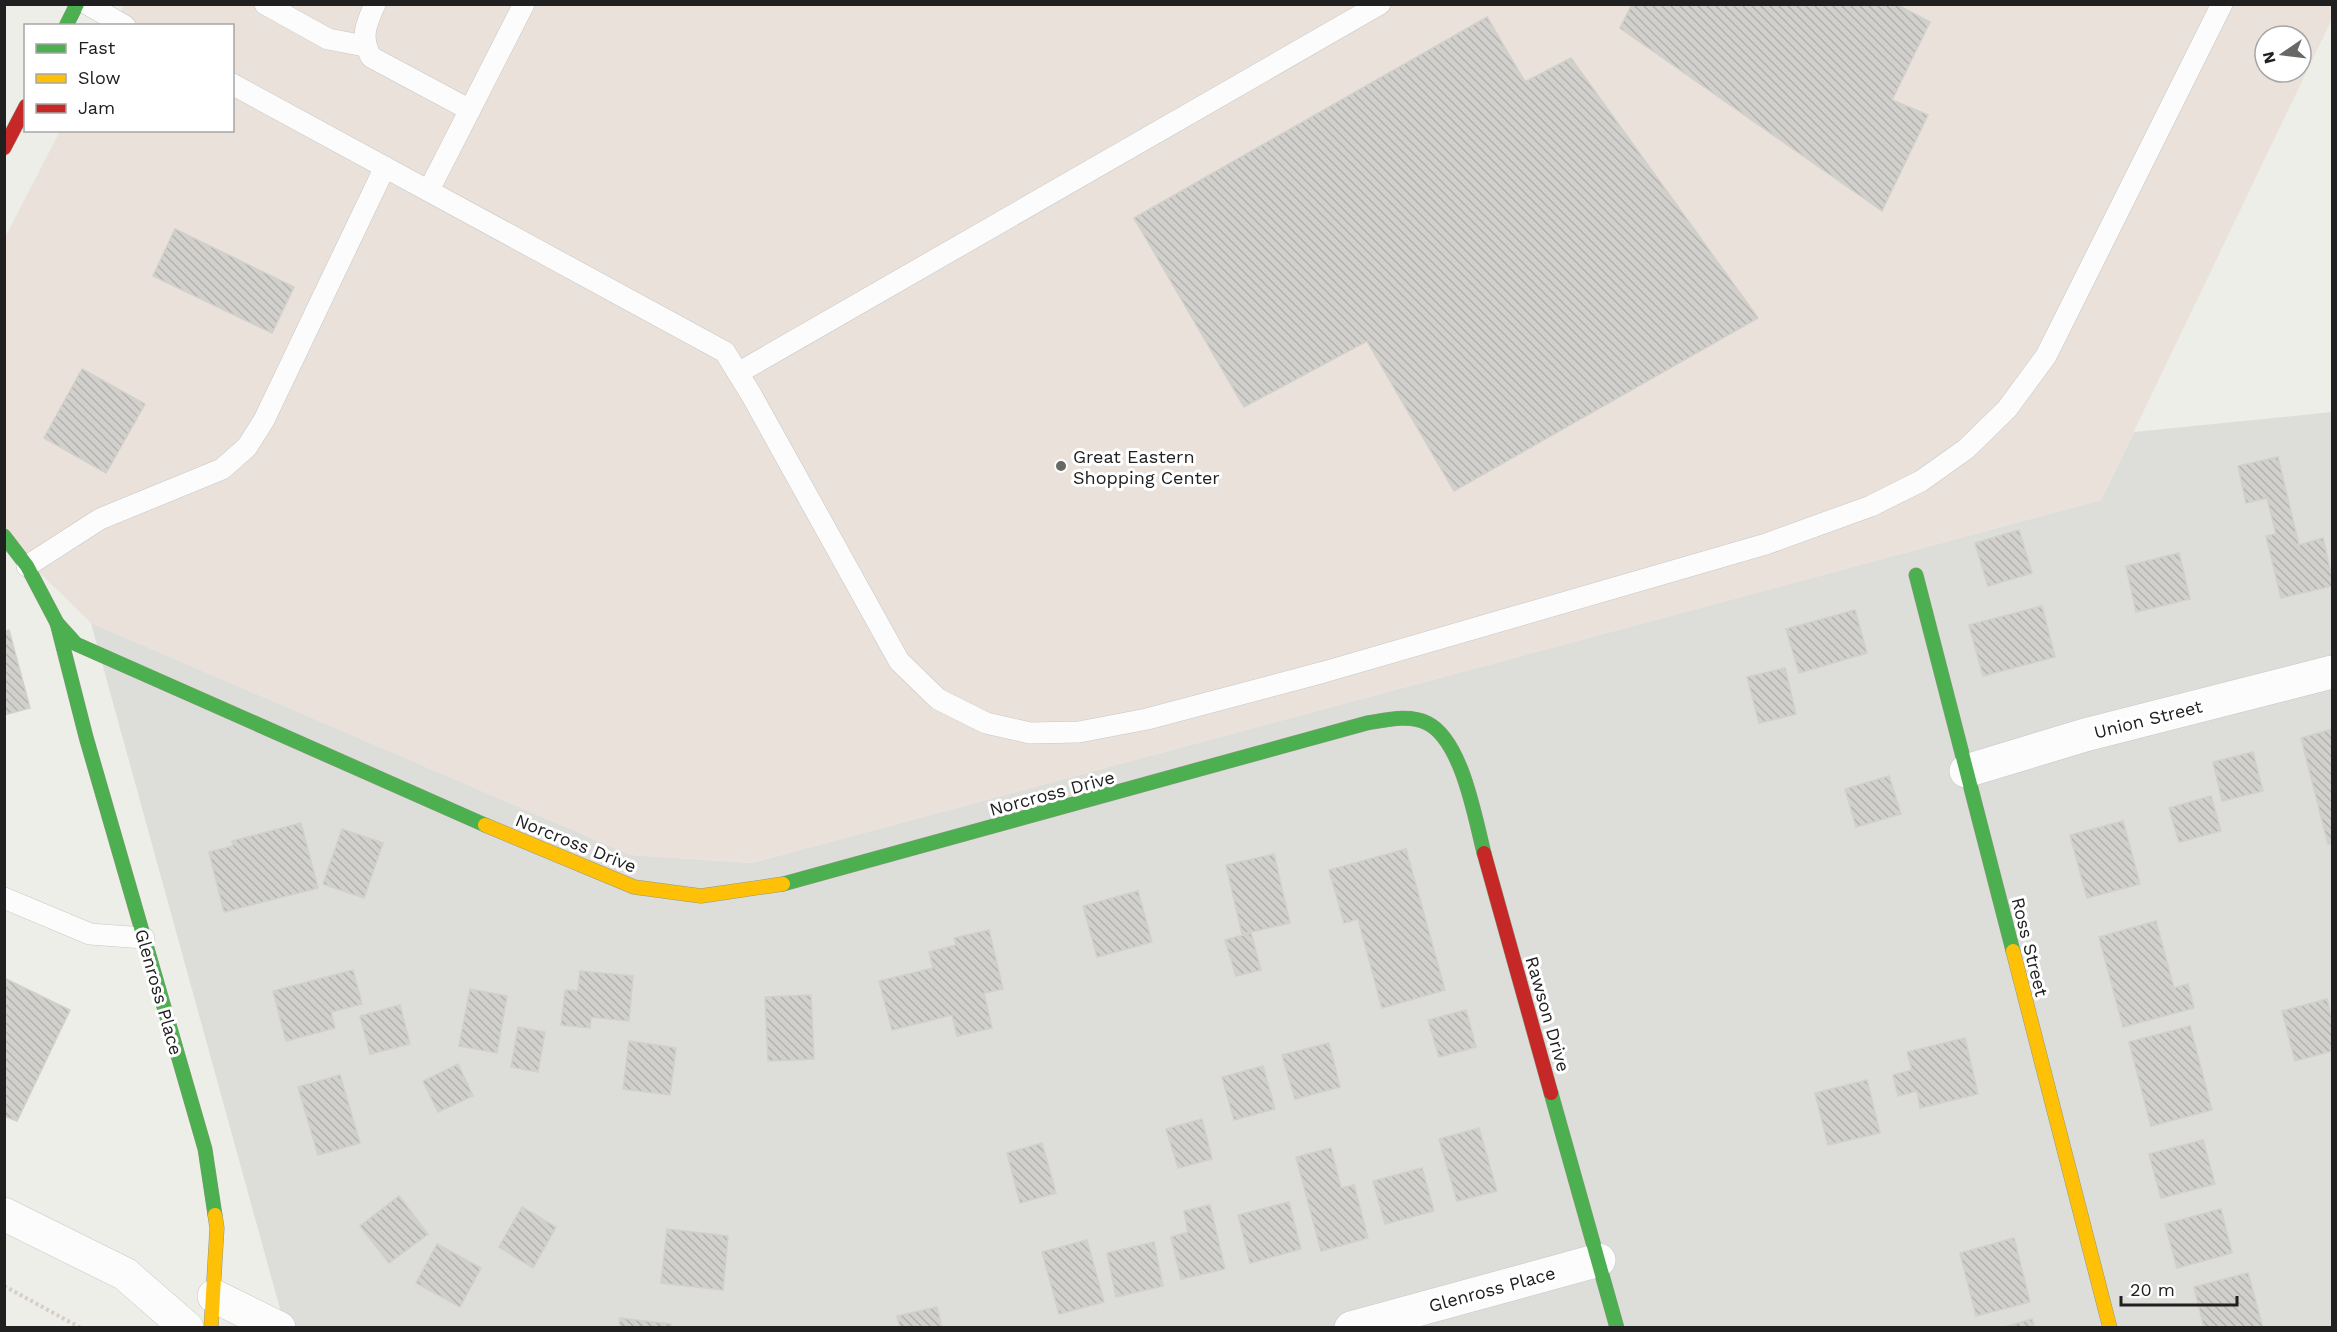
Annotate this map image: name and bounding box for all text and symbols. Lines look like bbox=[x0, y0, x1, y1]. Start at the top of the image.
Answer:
legend bbox=[24, 24, 234, 132]
north arrow bbox=[2253, 24, 2313, 84]
text: Fast bbox=[78, 37, 116, 58]
text: N bbox=[2258, 49, 2280, 66]
text: Slow bbox=[78, 67, 121, 88]
text: Jam bbox=[78, 97, 115, 118]
place label: Great Eastern Shopping Center bbox=[1073, 446, 1220, 488]
marker: Great Eastern Shopping Center bbox=[1054, 459, 1068, 473]
street label: Union Street bbox=[2092, 695, 2205, 743]
street label: Norcross Drive bbox=[987, 766, 1117, 820]
street label: Norcross Drive bbox=[512, 809, 640, 877]
street label: Ross Street bbox=[2008, 895, 2053, 999]
street label: Glenross Place bbox=[131, 927, 187, 1057]
street label: Rawson Drive bbox=[1521, 954, 1575, 1074]
street label: Glenross Place bbox=[1426, 1262, 1558, 1316]
scale bar bbox=[2121, 1269, 2236, 1307]
text: 20 m bbox=[2130, 1279, 2175, 1300]

